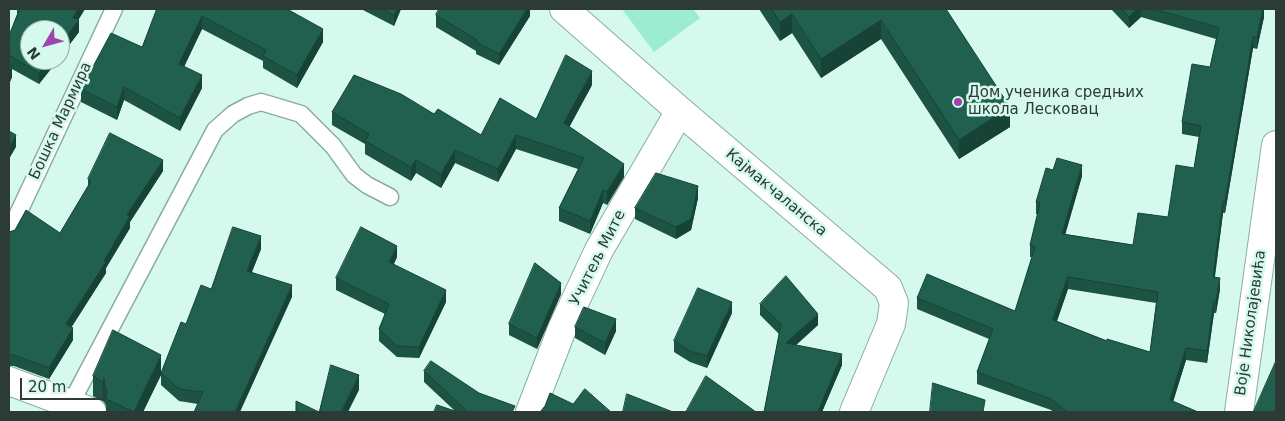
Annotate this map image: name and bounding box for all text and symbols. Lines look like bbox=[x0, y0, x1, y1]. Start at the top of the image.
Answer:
north arrow bbox=[20, 20, 70, 70]
text: N bbox=[24, 44, 44, 63]
street label: Бошка Мармира bbox=[26, 59, 96, 183]
place label: Дом ученика средњих школа Лесковац bbox=[968, 84, 1144, 119]
marker: Дом ученика средњих школа Лесковац bbox=[952, 96, 964, 108]
street label: Кајмакчаланска bbox=[722, 145, 830, 241]
street label: Учитељ Мите bbox=[566, 207, 630, 309]
street label: Воје Николајевића bbox=[1232, 249, 1270, 397]
scale bar bbox=[22, 368, 108, 400]
text: 20 m bbox=[28, 378, 66, 396]

